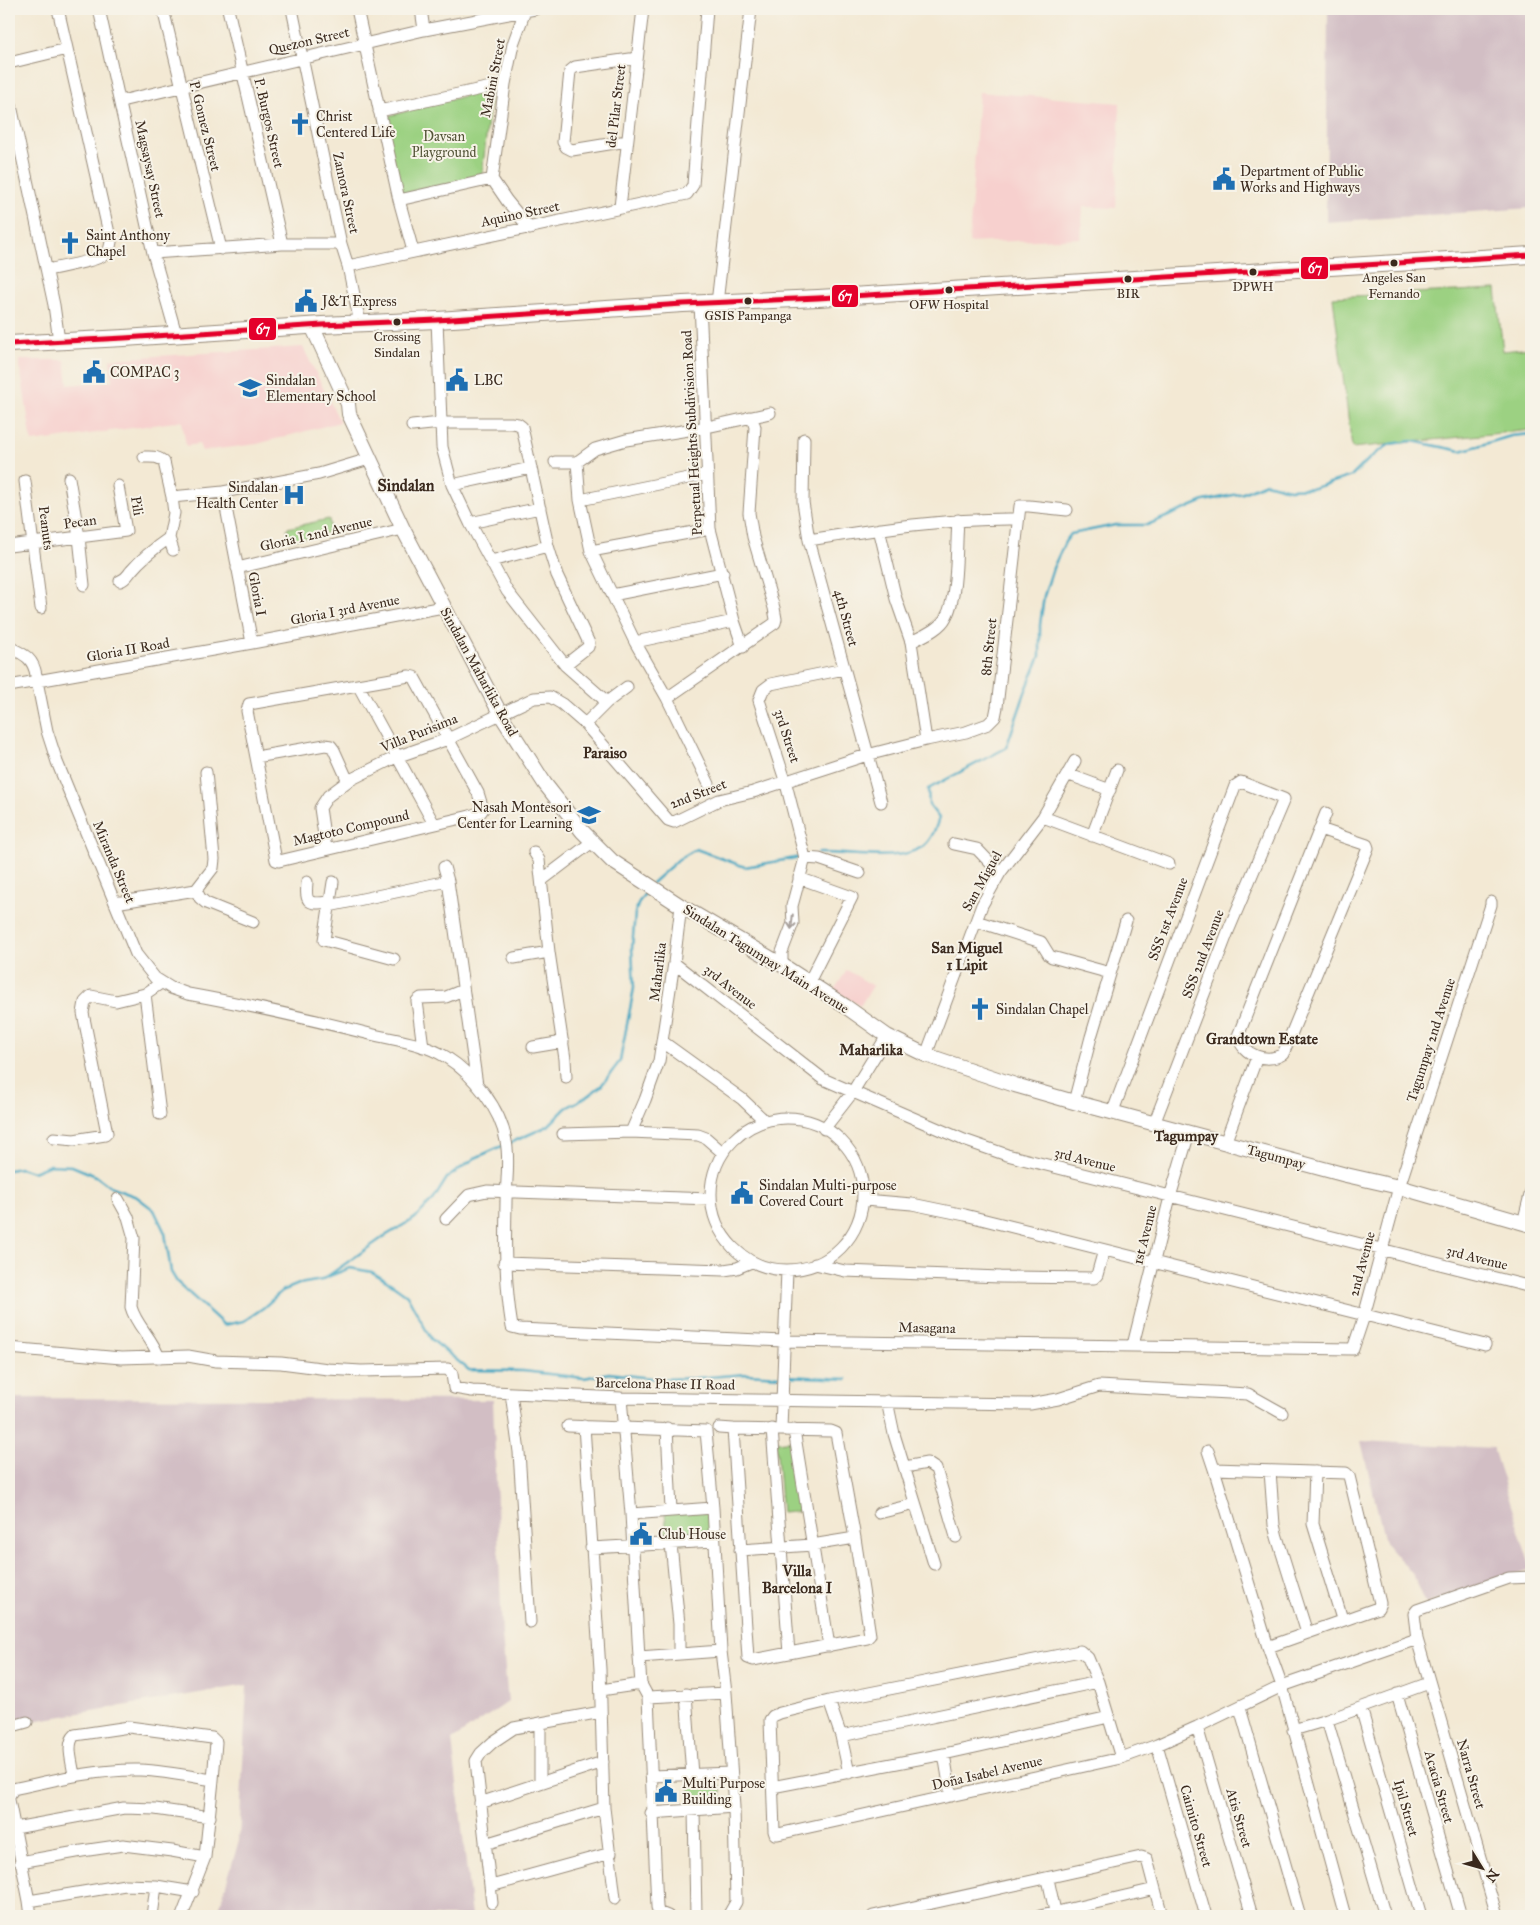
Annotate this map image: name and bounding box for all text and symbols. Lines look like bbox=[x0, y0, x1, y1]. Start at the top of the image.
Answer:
street label: Quezon Street bbox=[267, 23, 351, 59]
street label: Mabini Street bbox=[477, 37, 509, 119]
street label: del Pilar Street bbox=[602, 63, 630, 149]
street label: P. Burgos Street bbox=[250, 76, 288, 170]
street label: P. Gomez Street bbox=[186, 79, 224, 173]
place label: Christ Centered Life bbox=[316, 108, 395, 141]
church icon: Christ Centered Life bbox=[287, 111, 313, 137]
street label: Magsaysay Street bbox=[131, 119, 169, 219]
park label: Davsan Playground bbox=[411, 128, 477, 161]
street label: Zamora Street bbox=[329, 151, 363, 235]
place label: Department of Public Works and Highways bbox=[1240, 163, 1364, 196]
public building icon: Department of Public Works and Highways bbox=[1211, 166, 1237, 192]
street label: Aquino Street bbox=[478, 197, 561, 232]
place label: Saint Anthony Chapel bbox=[86, 227, 170, 260]
church icon: Saint Anthony Chapel bbox=[57, 230, 83, 256]
line badge: 67 bbox=[1300, 256, 1329, 280]
marker: Angeles San Fernando bbox=[1389, 258, 1399, 268]
text: 67 bbox=[1308, 260, 1323, 277]
marker: DPWH bbox=[1248, 267, 1258, 277]
place label: Angeles San Fernando bbox=[1361, 270, 1426, 302]
marker: BIR bbox=[1123, 274, 1133, 284]
place label: DPWH bbox=[1232, 279, 1274, 295]
line badge: 67 bbox=[831, 284, 859, 308]
marker: OFW Hospital bbox=[944, 285, 954, 295]
place label: BIR bbox=[1116, 286, 1140, 302]
public building icon: J&T Express bbox=[293, 288, 319, 314]
text: 67 bbox=[838, 288, 853, 305]
place label: J&T Express bbox=[320, 293, 397, 311]
marker: GSIS Pampanga bbox=[743, 296, 753, 306]
place label: OFW Hospital bbox=[909, 297, 989, 313]
place label: GSIS Pampanga bbox=[704, 308, 792, 324]
line badge: 67 bbox=[248, 317, 277, 341]
marker: Crossing Sindalan bbox=[392, 317, 402, 327]
text: 67 bbox=[256, 321, 271, 338]
place label: Crossing Sindalan bbox=[374, 329, 421, 361]
street label: Perpetual Heights Subdivision Road bbox=[678, 330, 706, 536]
public building icon: COMPAC 3 bbox=[81, 359, 107, 385]
place label: COMPAC 3 bbox=[110, 364, 179, 381]
public building icon: LBC bbox=[444, 367, 470, 393]
place label: Sindalan Elementary School bbox=[266, 372, 376, 405]
place label: LBC bbox=[474, 372, 503, 389]
school or university icon: Sindalan Elementary School bbox=[237, 375, 263, 401]
district label: Sindalan bbox=[378, 476, 435, 495]
place label: Sindalan Health Center bbox=[196, 479, 279, 512]
hospital icon: Sindalan Health Center bbox=[281, 482, 307, 508]
street label: Pili bbox=[127, 495, 147, 517]
street label: Peanuts bbox=[35, 505, 57, 551]
street label: Pecan bbox=[63, 511, 98, 533]
street label: Gloria I 2nd Avenue bbox=[258, 513, 374, 555]
street label: Gloria I bbox=[244, 570, 270, 618]
street label: 4th Street bbox=[830, 588, 862, 648]
street label: Gloria I 3rd Avenue bbox=[289, 591, 401, 629]
street label: Sindalan Maharlika Road bbox=[436, 605, 522, 739]
street label: 8th Street bbox=[978, 617, 1000, 677]
street label: Gloria II Road bbox=[85, 634, 171, 666]
street label: 3rd Street bbox=[770, 707, 804, 765]
street label: Villa Purisima bbox=[377, 710, 460, 756]
district label: Paraiso bbox=[583, 744, 627, 762]
street label: 2nd Street bbox=[667, 775, 729, 813]
place label: Nasah Montesori Center for Learning bbox=[457, 799, 572, 832]
school or university icon: Nasah Montesori Center for Learning bbox=[576, 802, 602, 828]
street label: Magtoto Compound bbox=[291, 806, 411, 850]
street label: Miranda Street bbox=[89, 818, 139, 906]
street label: San Miguel bbox=[958, 848, 1006, 914]
street label: SSS 1st Avenue bbox=[1144, 875, 1192, 963]
street label: Sindalan Tagumpay Main Avenue bbox=[680, 901, 852, 1017]
street label: SSS 2nd Avenue bbox=[1178, 907, 1228, 1001]
one-way arrow bbox=[787, 913, 796, 929]
district label: San Miguel 1 Lipit bbox=[931, 939, 1004, 975]
street label: Maharlika bbox=[646, 941, 670, 1002]
street label: 3rd Avenue bbox=[700, 961, 760, 1013]
street label: Tagumpay 2nd Avenue bbox=[1403, 976, 1459, 1104]
church icon: Sindalan Chapel bbox=[967, 996, 993, 1022]
place label: Sindalan Chapel bbox=[996, 1001, 1089, 1018]
district label: Grandtown Estate bbox=[1206, 1030, 1319, 1048]
district label: Maharlika bbox=[839, 1041, 903, 1059]
district label: Tagumpay bbox=[1153, 1127, 1219, 1146]
street label: Tagumpay bbox=[1245, 1141, 1308, 1173]
street label: 3rd Avenue bbox=[1052, 1144, 1118, 1176]
place label: Sindalan Multi-purpose Covered Court bbox=[759, 1177, 897, 1210]
public building icon: Sindalan Multi-purpose Covered Court bbox=[729, 1180, 755, 1206]
street label: 1st Avenue bbox=[1129, 1203, 1161, 1266]
street label: 2nd Avenue bbox=[1345, 1229, 1379, 1298]
street label: 3rd Avenue bbox=[1444, 1242, 1510, 1274]
street label: Masagana bbox=[898, 1319, 956, 1337]
street label: Barcelona Phase II Road bbox=[595, 1374, 735, 1394]
public building icon: Club House bbox=[628, 1521, 654, 1547]
place label: Club House bbox=[658, 1526, 726, 1543]
district label: Villa Barcelona I bbox=[762, 1562, 833, 1597]
street label: Narra Street bbox=[1453, 1737, 1489, 1811]
street label: Acacia Street bbox=[1420, 1748, 1457, 1825]
street label: Doña Isabel Avenue bbox=[930, 1752, 1044, 1794]
place label: Multi Purpose Building bbox=[682, 1775, 765, 1808]
public building icon: Multi Purpose Building bbox=[653, 1778, 679, 1804]
street label: Ipil Street bbox=[1390, 1778, 1422, 1838]
street label: Caimito Street bbox=[1176, 1783, 1216, 1869]
street label: Atis Street bbox=[1222, 1785, 1256, 1850]
north arrow bbox=[1458, 1842, 1508, 1892]
text: N bbox=[1482, 1866, 1502, 1885]

